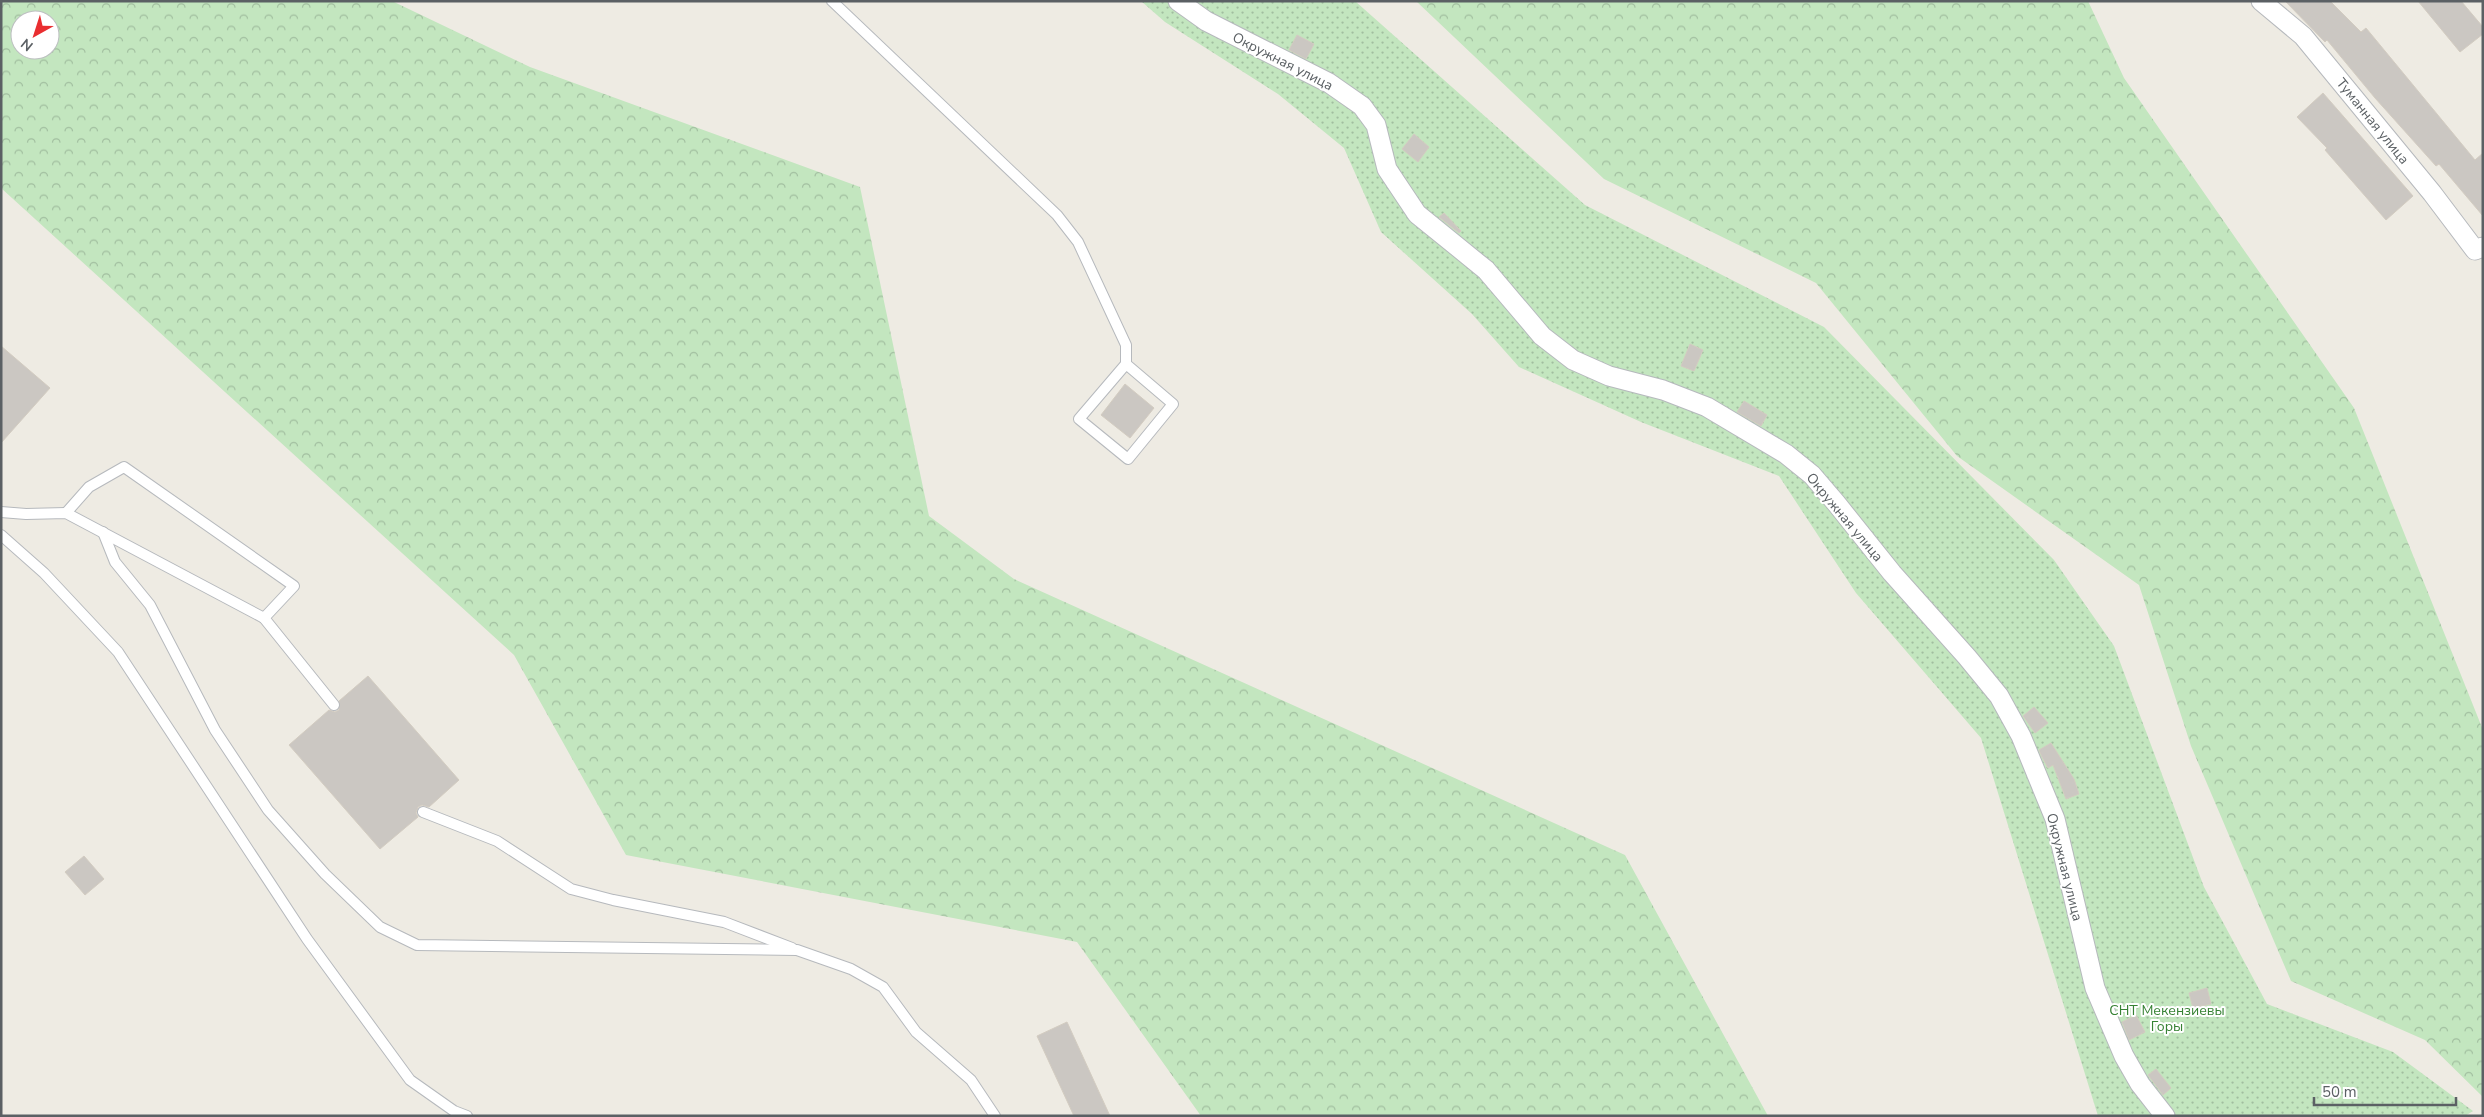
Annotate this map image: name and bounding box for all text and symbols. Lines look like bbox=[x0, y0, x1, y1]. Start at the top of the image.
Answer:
north arrow bbox=[10, 10, 60, 60]
street label: Окружная улица bbox=[1229, 28, 1336, 95]
text: N bbox=[17, 34, 37, 55]
street label: Туманная улица bbox=[2332, 74, 2413, 168]
street label: Окружная улица bbox=[1802, 469, 1887, 566]
street label: Окружная улица bbox=[2042, 811, 2087, 923]
park label: СНТ Мекензиевы Горы bbox=[2109, 1001, 2225, 1036]
scale bar bbox=[2314, 1074, 2456, 1106]
text: 50 m bbox=[2322, 1082, 2357, 1102]

